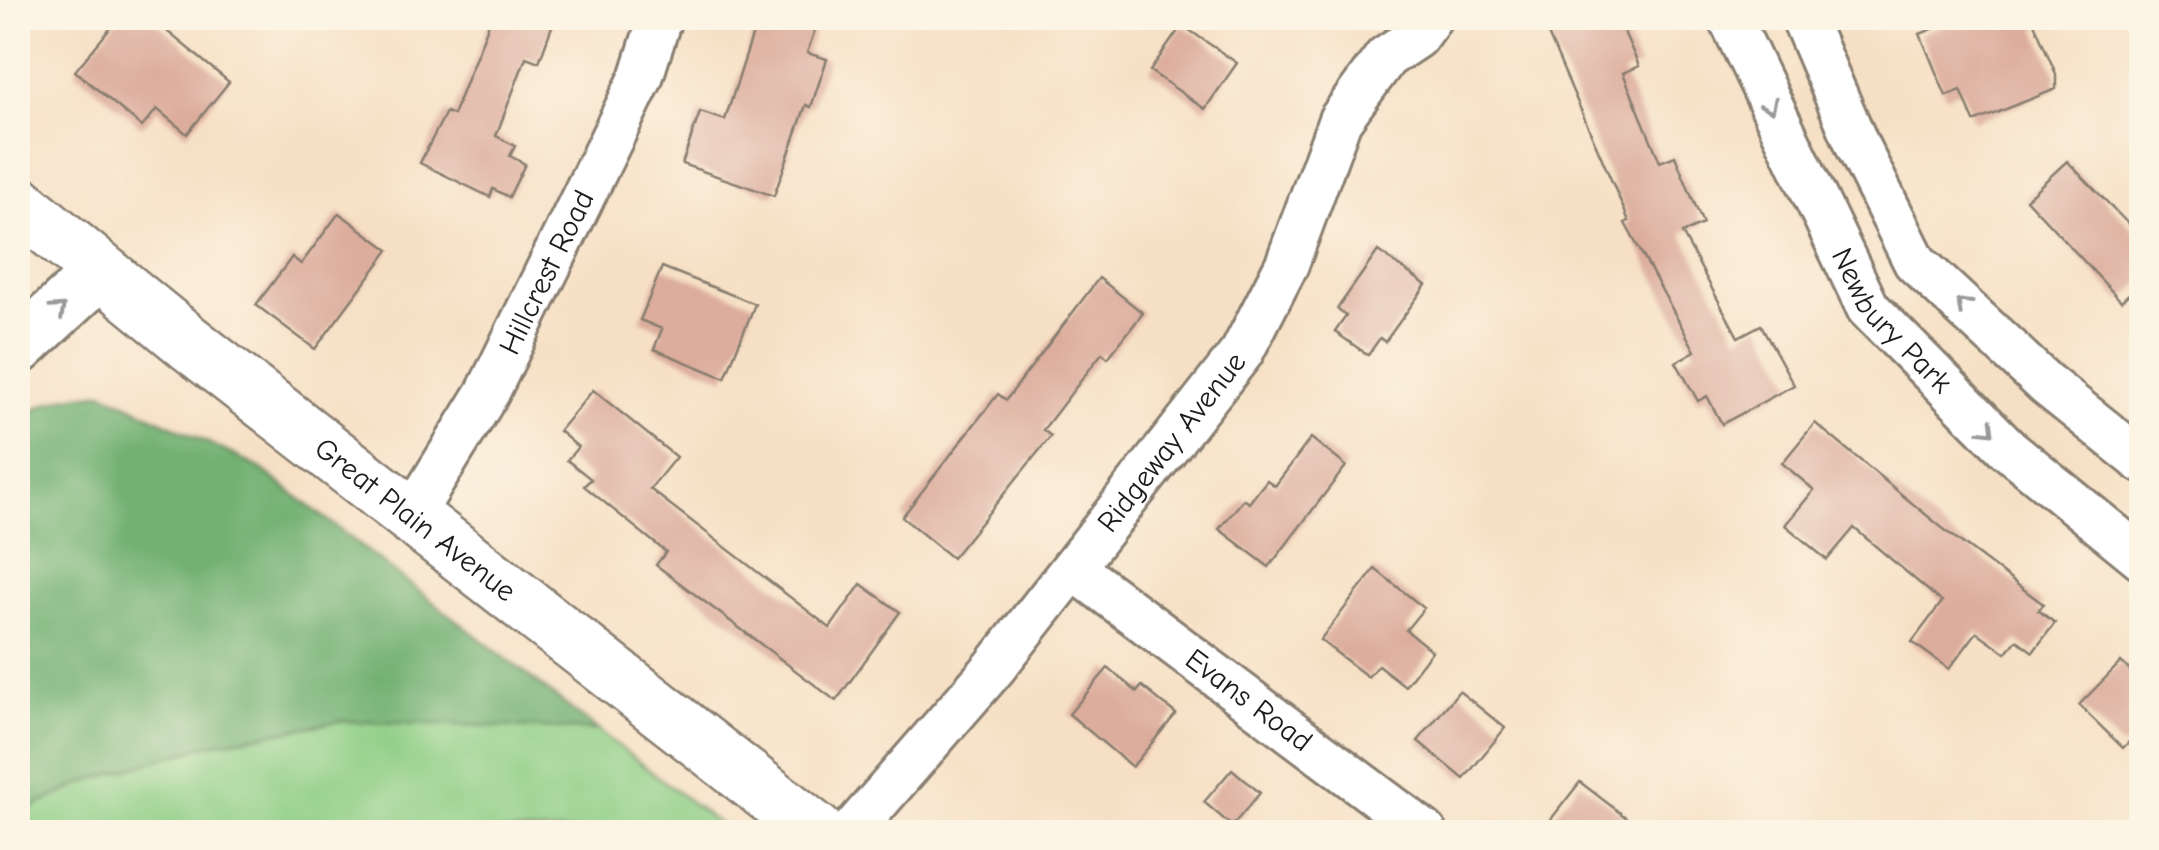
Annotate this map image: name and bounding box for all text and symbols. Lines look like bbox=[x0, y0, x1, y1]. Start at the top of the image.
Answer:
one-way arrow bbox=[1758, 96, 1778, 114]
street label: Hillcrest Road bbox=[492, 185, 602, 360]
street label: Newbury Park bbox=[1824, 242, 1960, 401]
one-way arrow bbox=[1956, 298, 1975, 316]
one-way arrow bbox=[47, 304, 66, 322]
street label: Ridgeway Avenue bbox=[1090, 345, 1253, 539]
one-way arrow bbox=[1976, 418, 1994, 436]
street label: Great Plain Avenue bbox=[307, 430, 523, 609]
street label: Evans Road bbox=[1178, 642, 1319, 759]

